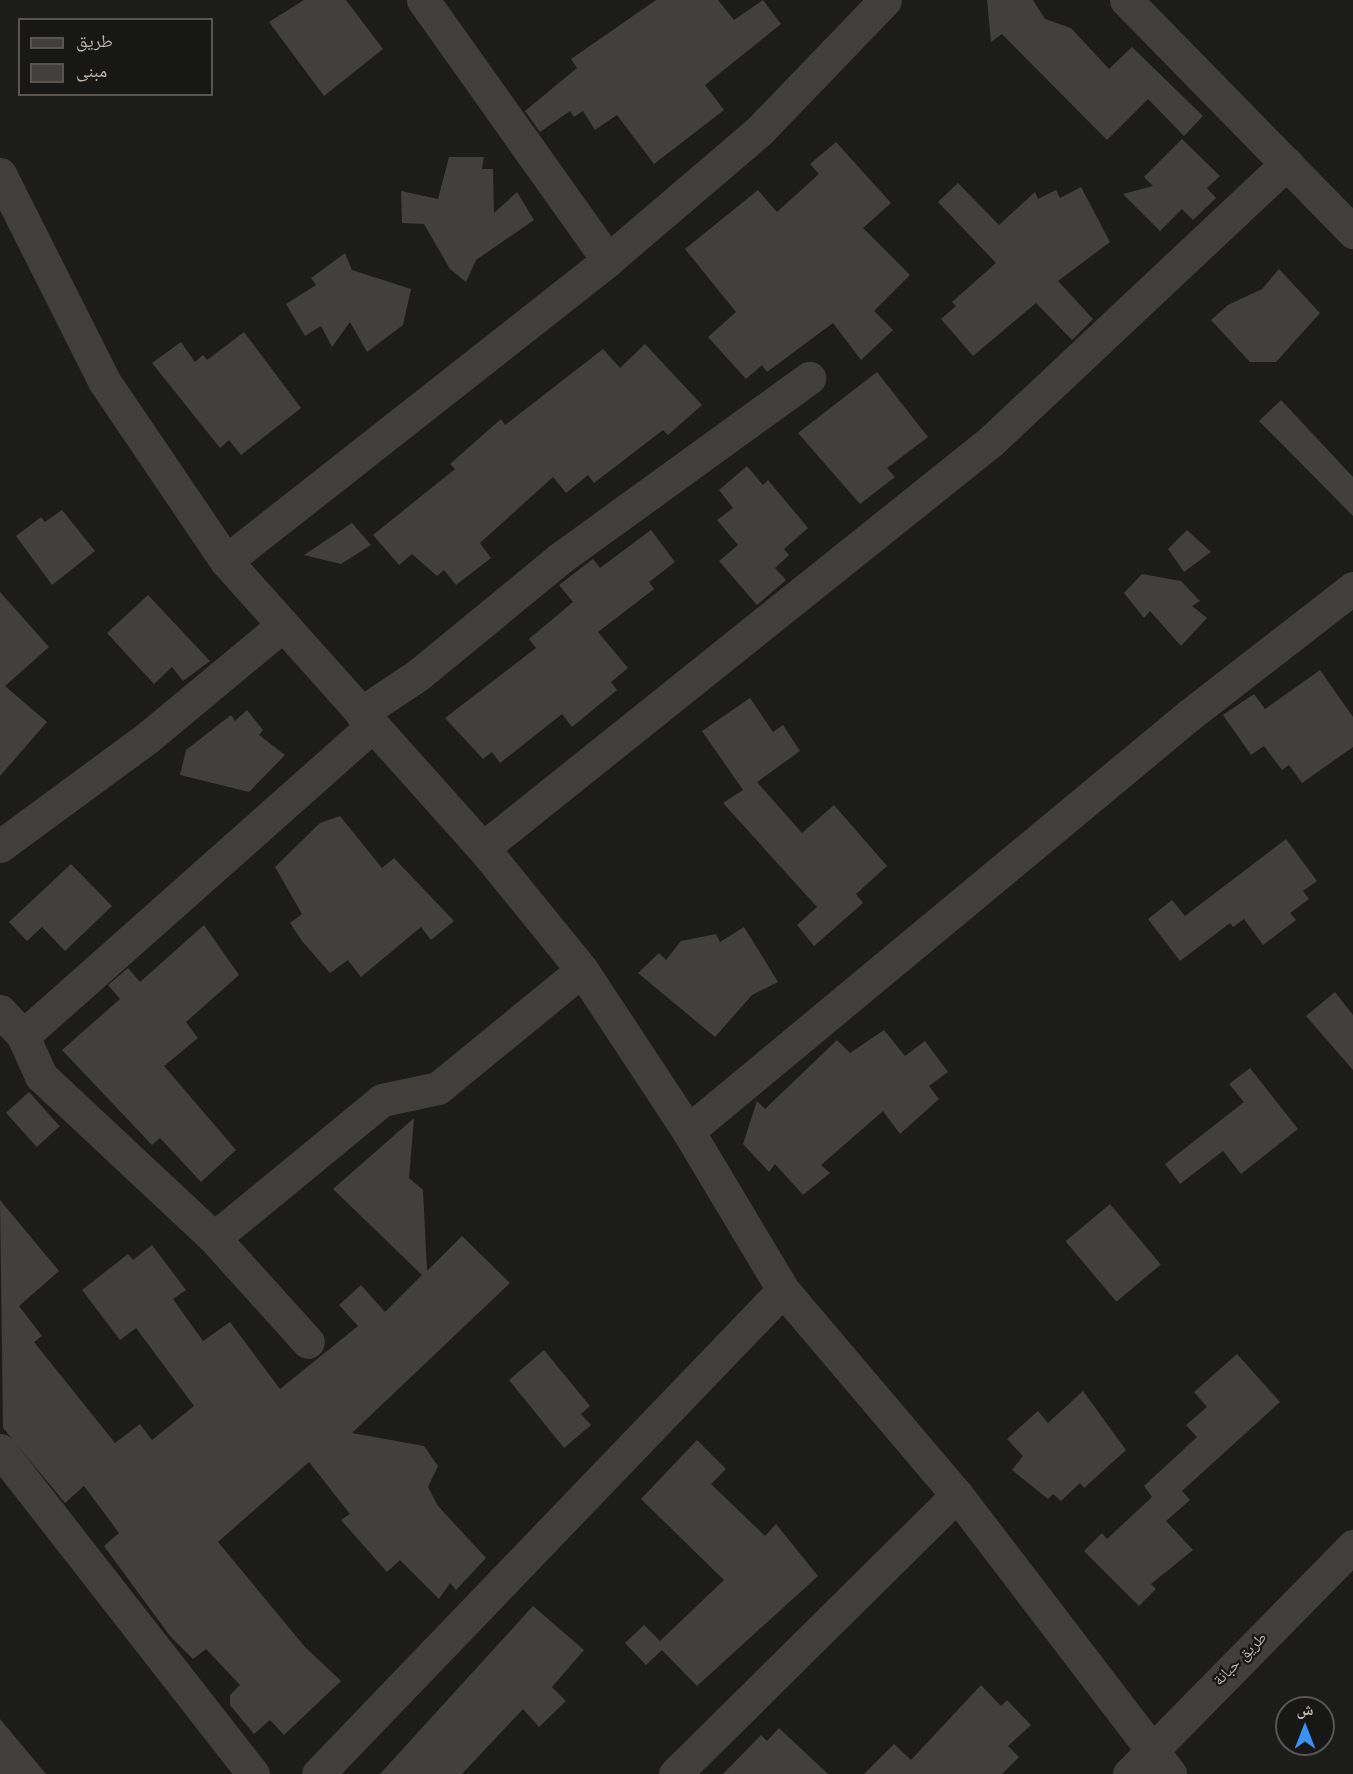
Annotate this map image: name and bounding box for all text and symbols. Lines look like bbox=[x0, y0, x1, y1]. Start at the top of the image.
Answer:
legend bbox=[18, 18, 213, 96]
text: طريق bbox=[76, 28, 113, 54]
text: مبنى bbox=[76, 58, 107, 84]
street label: طريق حبانة bbox=[1209, 1628, 1271, 1690]
north arrow bbox=[1275, 1696, 1335, 1756]
text: ش bbox=[1297, 1698, 1313, 1721]

